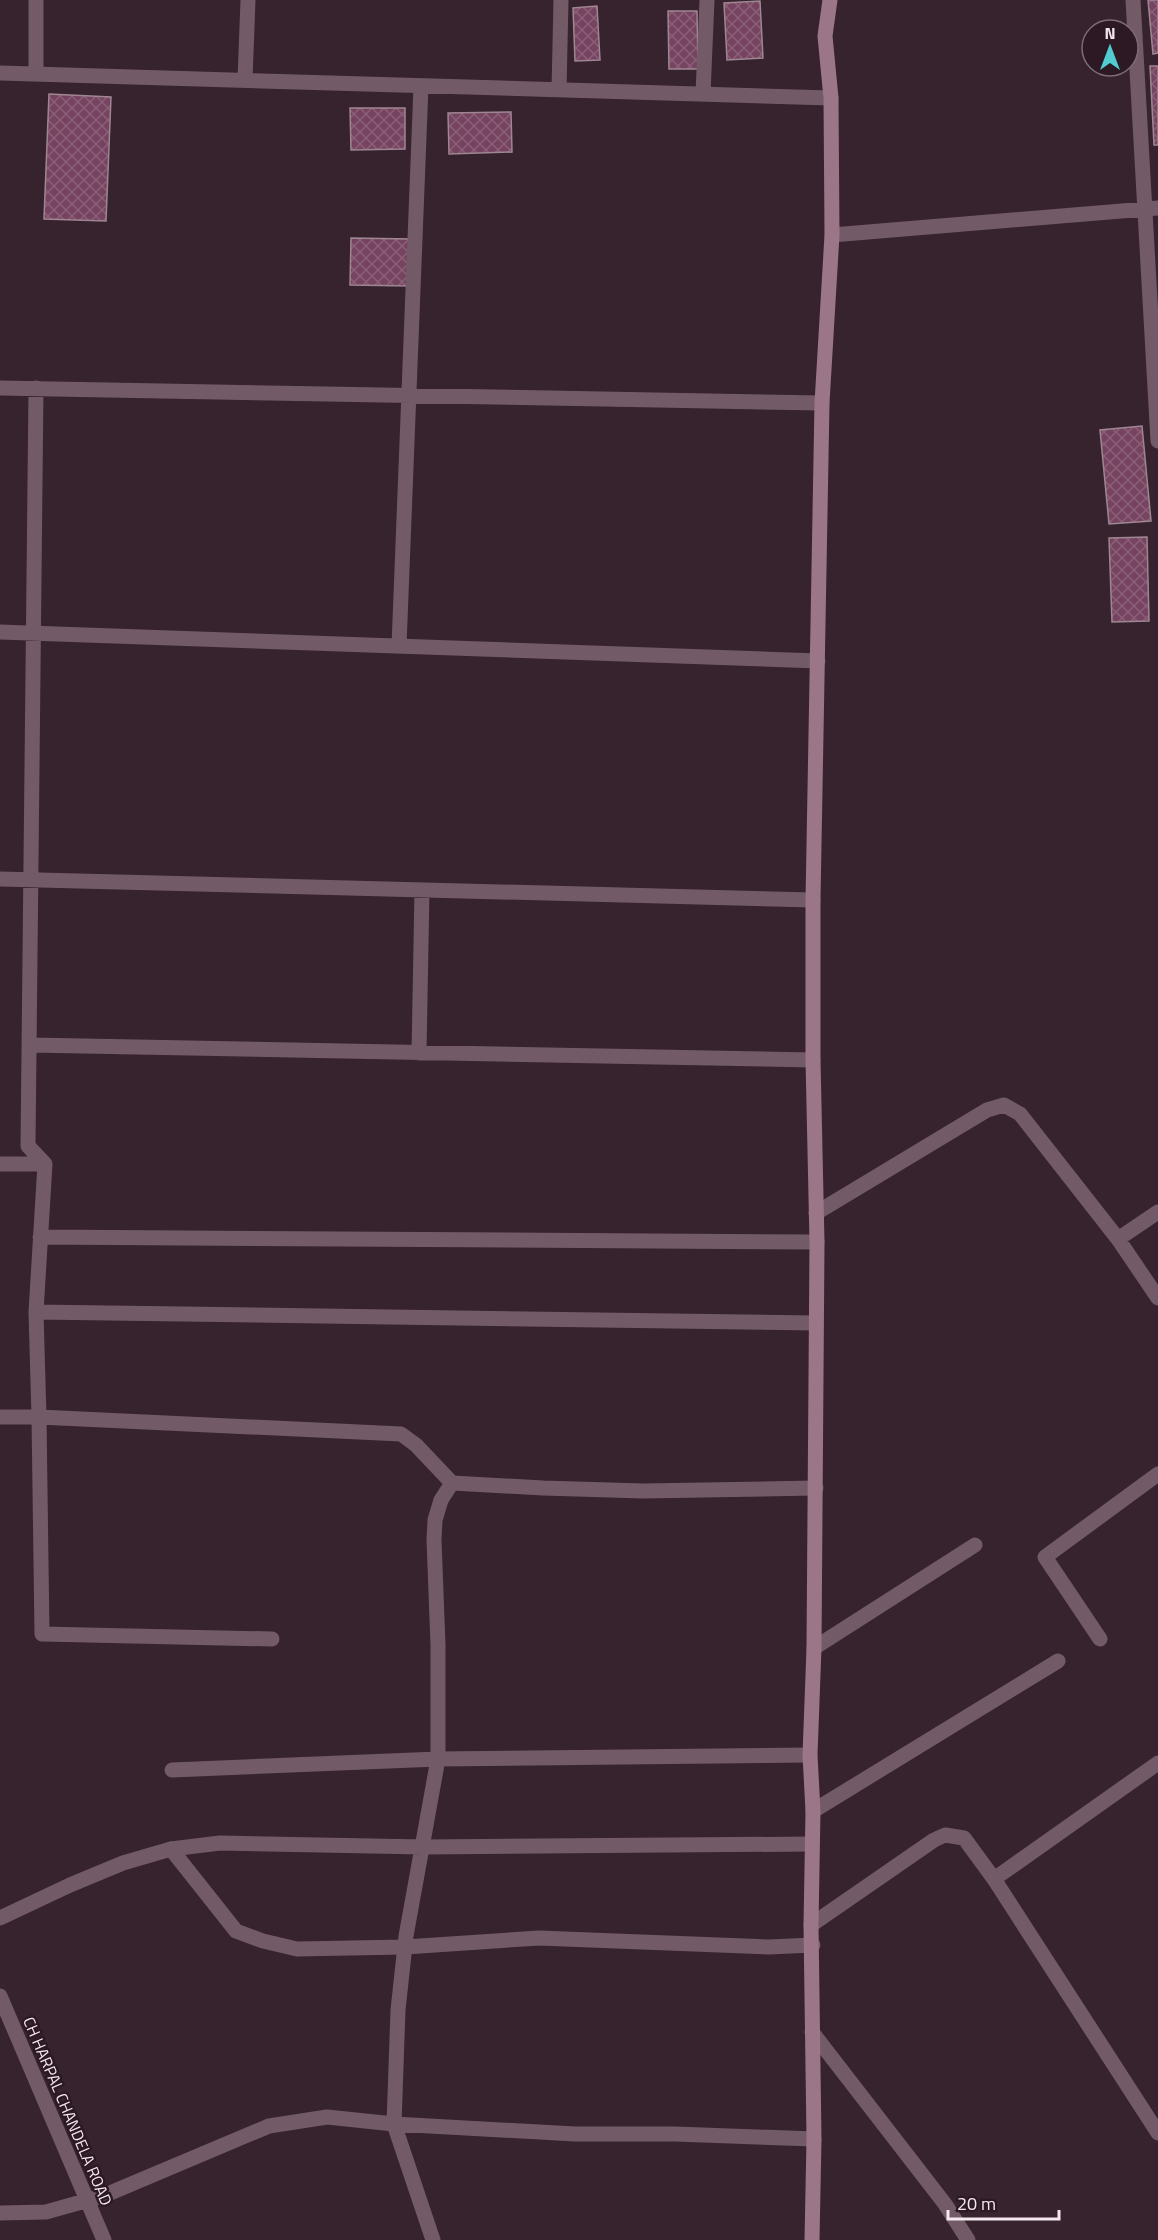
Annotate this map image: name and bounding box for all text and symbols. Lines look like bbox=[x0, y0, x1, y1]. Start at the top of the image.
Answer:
north arrow bbox=[1080, 18, 1140, 78]
text: N bbox=[1104, 21, 1116, 45]
street label: CH HARPAL CHANDELA ROAD bbox=[17, 2013, 119, 2209]
scale bar bbox=[948, 2183, 1059, 2221]
text: 20 m bbox=[957, 2190, 996, 2217]

